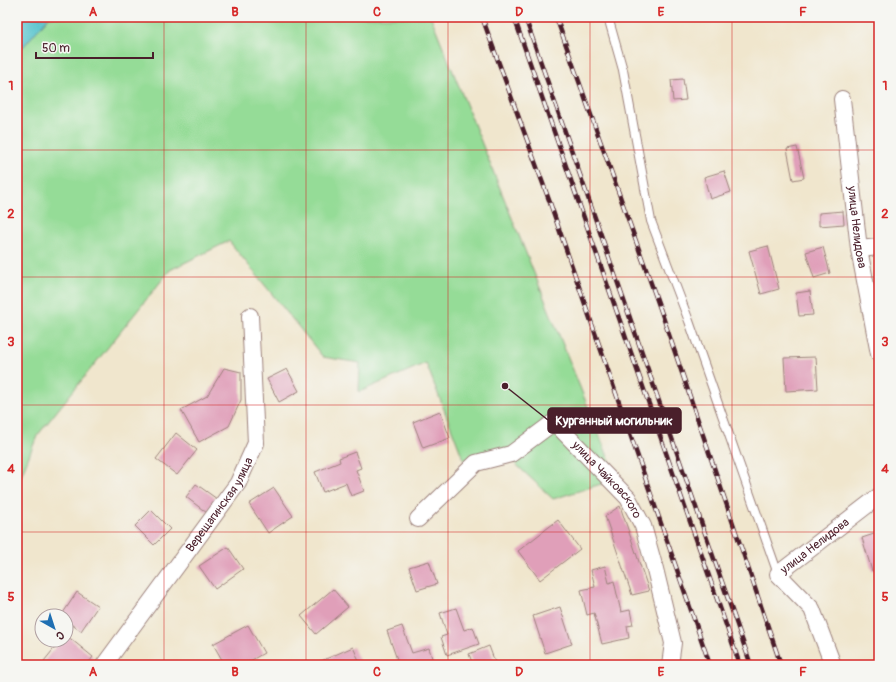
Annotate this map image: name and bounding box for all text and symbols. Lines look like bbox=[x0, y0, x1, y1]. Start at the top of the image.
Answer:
text: A bbox=[89, 4, 98, 20]
text: B bbox=[231, 4, 239, 20]
text: C bbox=[373, 4, 381, 20]
text: D bbox=[515, 4, 523, 20]
text: E bbox=[658, 4, 665, 20]
text: F bbox=[799, 4, 807, 20]
scale bar bbox=[36, 34, 153, 60]
text: 50 m bbox=[42, 41, 70, 56]
text: 1 bbox=[8, 78, 14, 94]
text: 1 bbox=[882, 78, 888, 94]
street label: улица Нелидова bbox=[844, 184, 870, 270]
text: 2 bbox=[7, 206, 15, 222]
text: 2 bbox=[881, 206, 889, 222]
text: 3 bbox=[7, 334, 15, 350]
text: 3 bbox=[881, 334, 889, 350]
callout: Курганный могильник bbox=[548, 408, 681, 433]
text: Курганный могильник bbox=[555, 413, 673, 429]
street label: улица Чайковского bbox=[568, 437, 645, 522]
street label: Верещагинская улица bbox=[183, 455, 257, 555]
text: 4 bbox=[7, 461, 15, 477]
text: 4 bbox=[881, 461, 889, 477]
street label: улица Нелидова bbox=[777, 515, 853, 578]
text: 5 bbox=[7, 589, 15, 605]
text: 5 bbox=[881, 589, 889, 605]
north arrow bbox=[34, 608, 74, 648]
text: С bbox=[53, 628, 67, 643]
text: A bbox=[89, 664, 98, 680]
text: B bbox=[231, 664, 239, 680]
text: C bbox=[373, 664, 381, 680]
text: D bbox=[515, 664, 523, 680]
text: E bbox=[658, 664, 665, 680]
text: F bbox=[799, 664, 807, 680]

